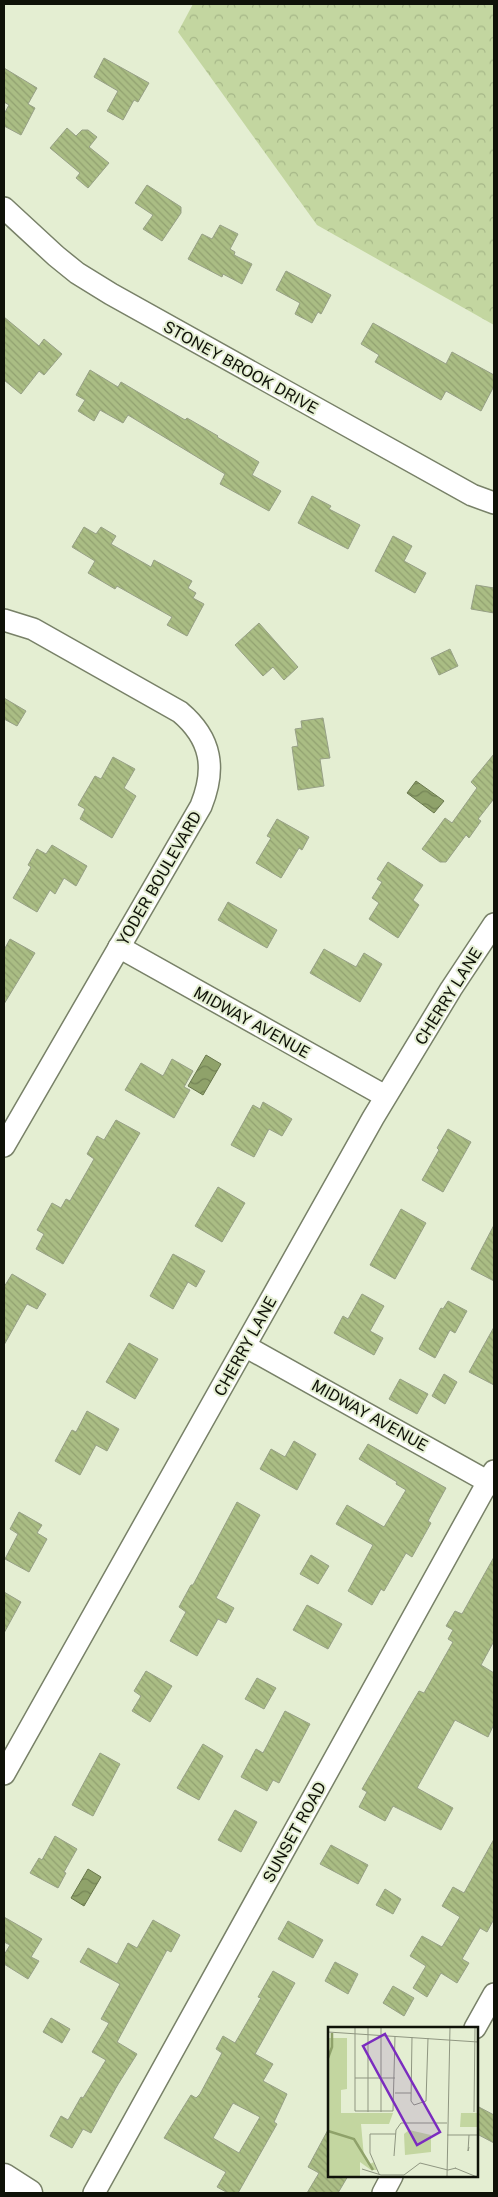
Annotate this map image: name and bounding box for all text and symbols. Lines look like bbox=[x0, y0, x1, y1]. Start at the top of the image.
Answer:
street label: STONEY BROOK DRIVE bbox=[160, 317, 322, 418]
street label: YODER BOULEVARD bbox=[113, 808, 206, 949]
street label: CHERRY LANE bbox=[411, 944, 486, 1048]
street label: MIDWAY AVENUE bbox=[190, 983, 313, 1062]
street label: CHERRY LANE bbox=[210, 1293, 281, 1399]
street label: MIDWAY AVENUE bbox=[308, 1376, 431, 1455]
street label: SUNSET ROAD bbox=[259, 1778, 330, 1886]
inset map bbox=[328, 2027, 478, 2177]

